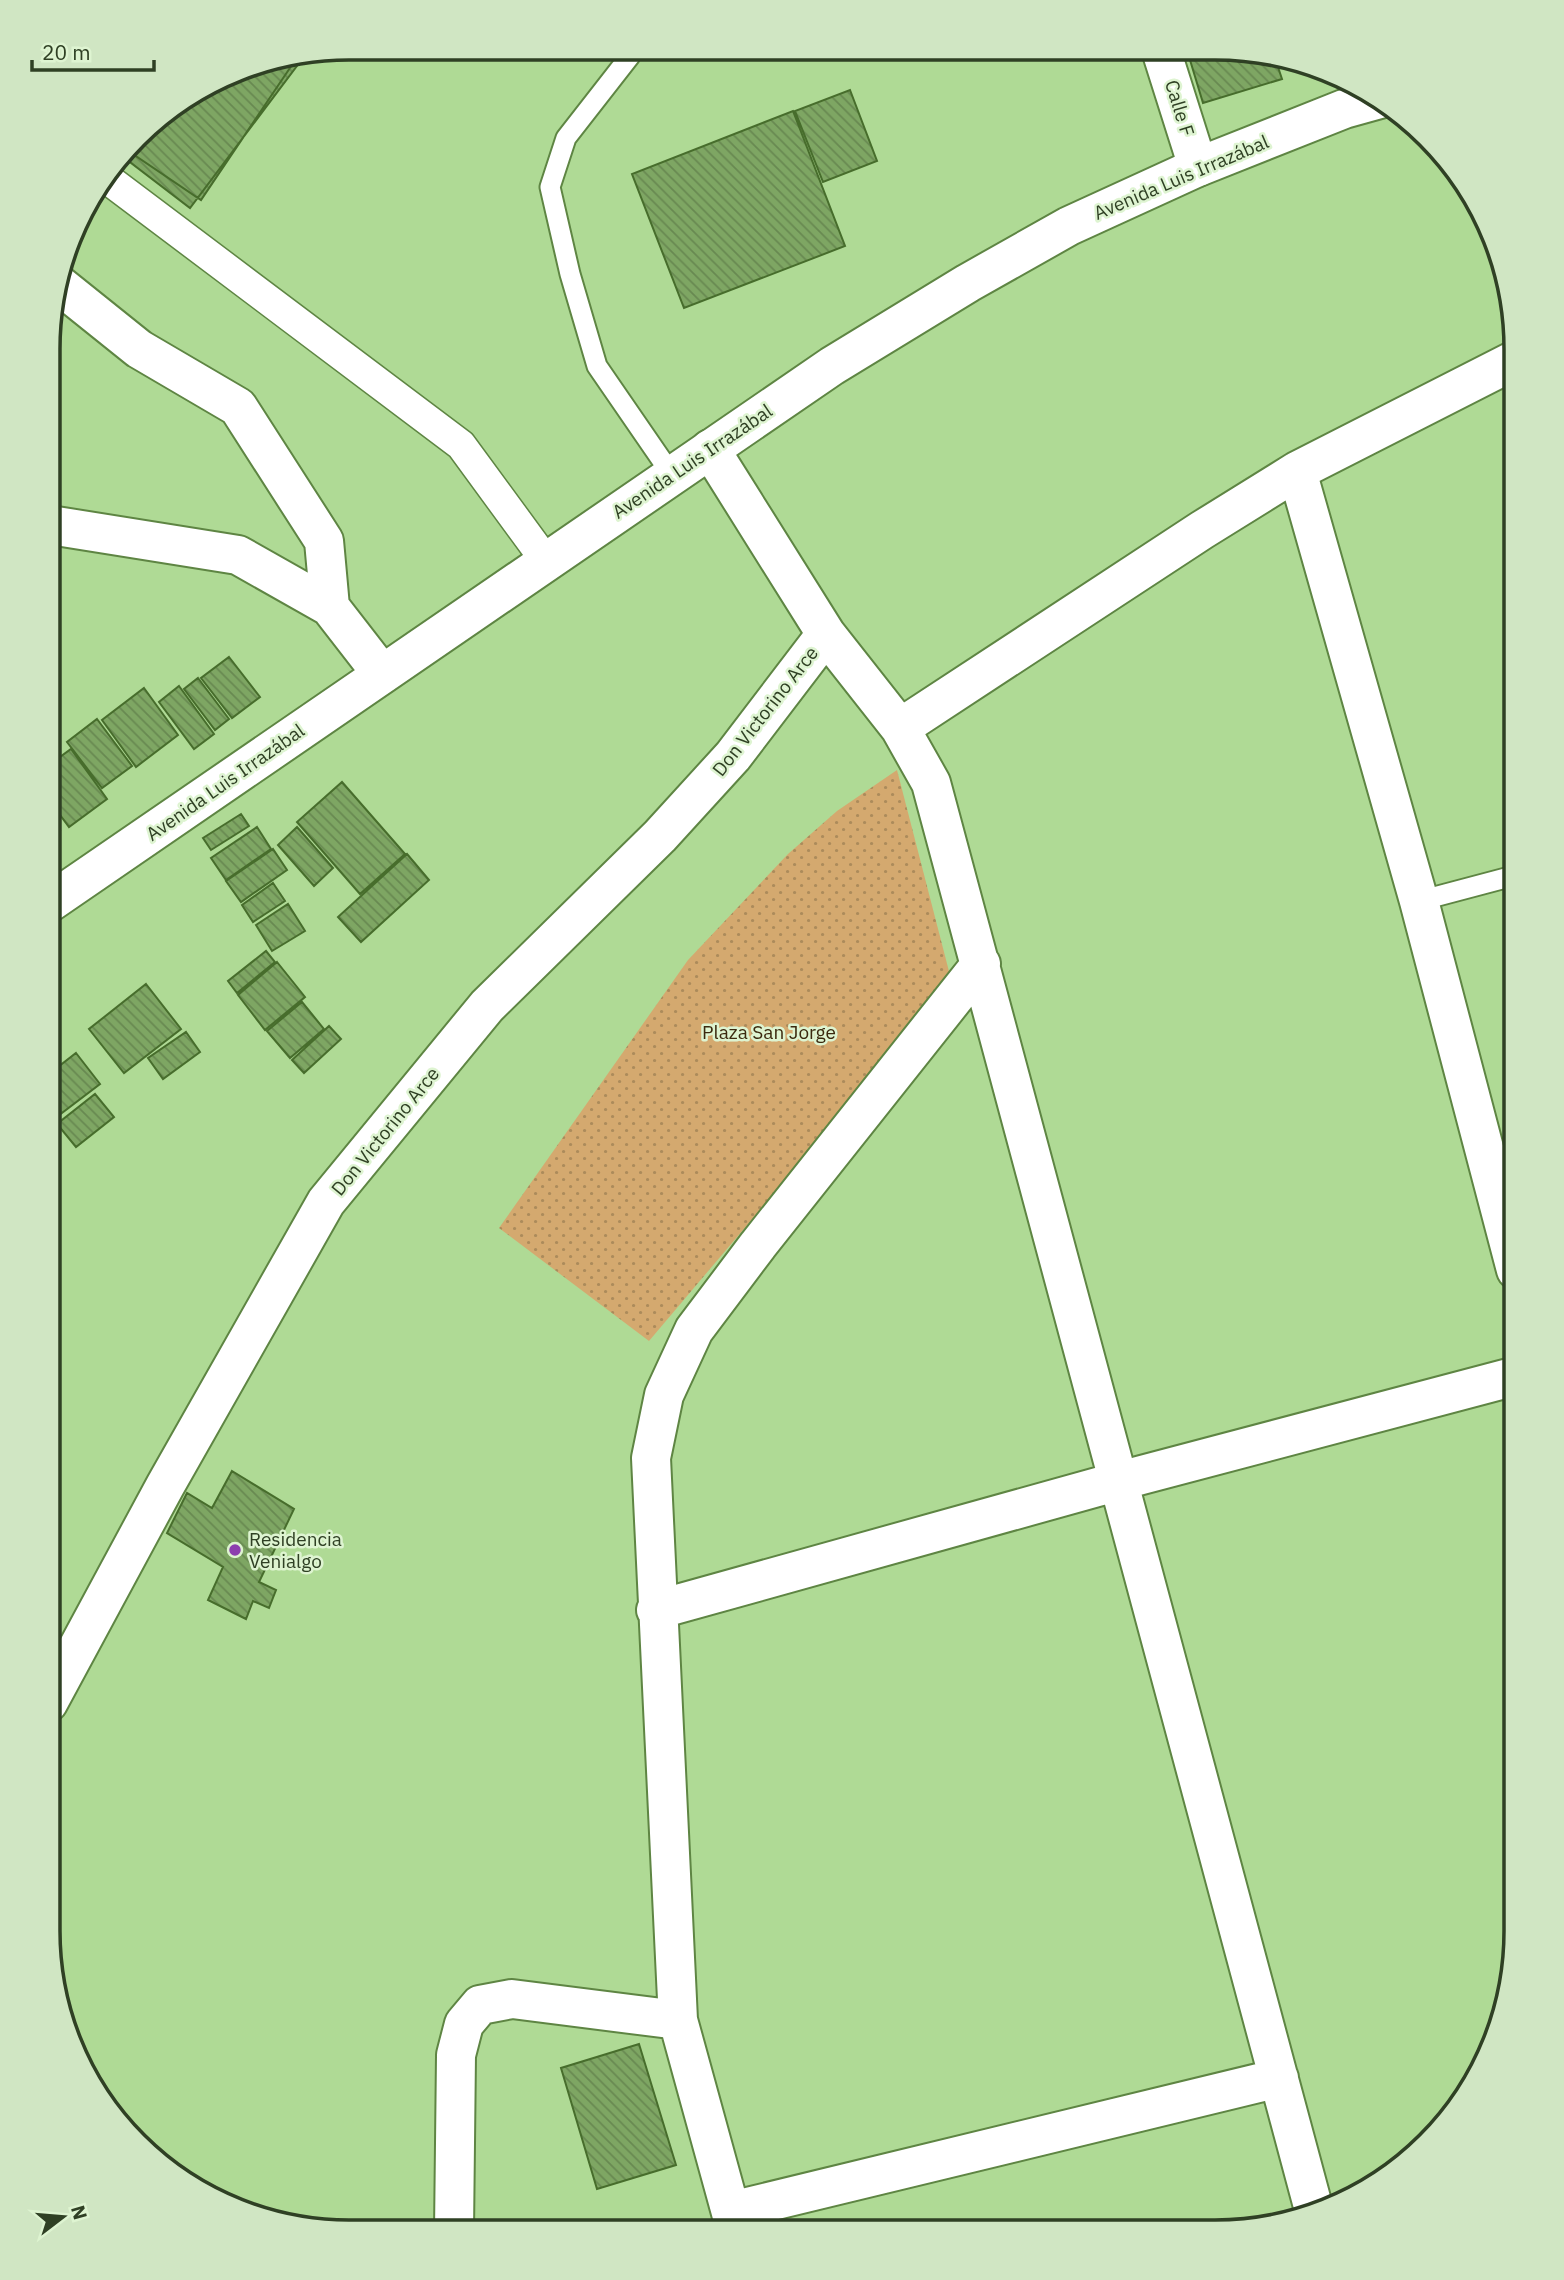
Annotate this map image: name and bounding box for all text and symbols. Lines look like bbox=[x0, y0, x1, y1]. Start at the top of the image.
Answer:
scale bar bbox=[32, 28, 154, 72]
text: 20 m bbox=[42, 38, 91, 66]
street label: Calle F bbox=[1160, 77, 1200, 139]
street label: Avenida Luis Irrazábal bbox=[1090, 129, 1272, 225]
street label: Avenida Luis Irrazábal bbox=[607, 398, 777, 524]
street label: Don Victorino Arce bbox=[707, 641, 823, 781]
street label: Avenida Luis Irrazábal bbox=[141, 718, 309, 846]
park label: Plaza San Jorge bbox=[702, 1020, 836, 1044]
street label: Don Victorino Arce bbox=[326, 1062, 444, 1200]
place label: Residencia Venialgo bbox=[249, 1527, 342, 1573]
marker: Residencia Venialgo bbox=[227, 1542, 243, 1558]
north arrow bbox=[28, 2182, 98, 2252]
text: N bbox=[66, 2202, 93, 2222]

